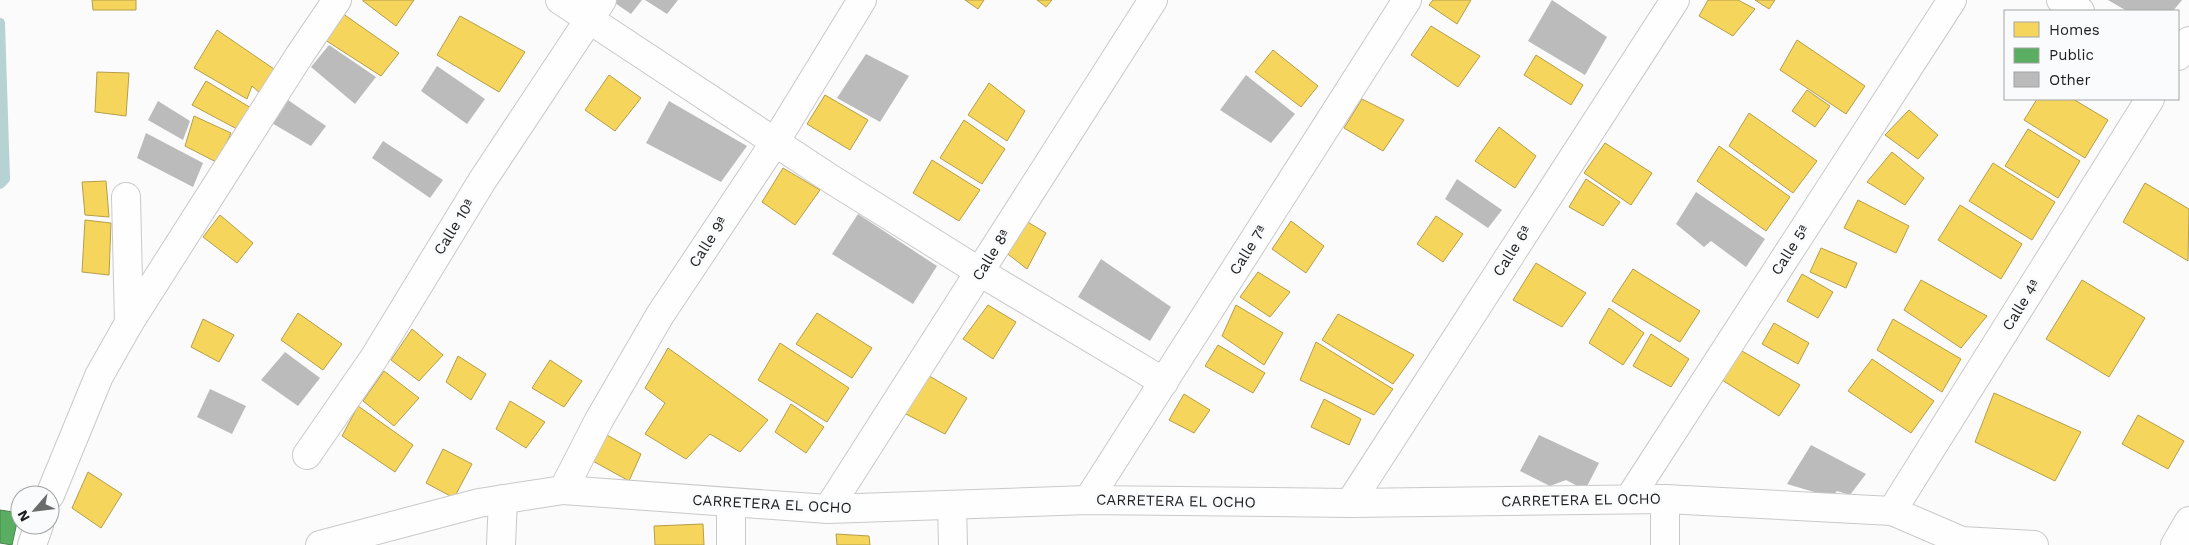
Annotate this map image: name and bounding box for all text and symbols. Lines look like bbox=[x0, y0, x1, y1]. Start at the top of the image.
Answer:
legend bbox=[2004, 10, 2179, 100]
text: Homes bbox=[2049, 21, 2100, 39]
text: Public bbox=[2049, 46, 2094, 64]
text: Other bbox=[2049, 71, 2091, 89]
street label: Calle 10ª bbox=[430, 196, 478, 258]
street label: Calle 9ª bbox=[685, 213, 731, 271]
street label: Calle 5ª bbox=[1767, 221, 1813, 278]
street label: Calle 7ª bbox=[1225, 222, 1271, 278]
street label: Calle 6ª bbox=[1489, 222, 1535, 280]
street label: Calle 8ª bbox=[968, 226, 1014, 284]
street label: Calle 4ª bbox=[1998, 276, 2044, 334]
north arrow bbox=[10, 485, 60, 535]
street label: CARRETERA EL OCHO bbox=[1501, 490, 1661, 510]
street label: CARRETERA EL OCHO bbox=[692, 491, 852, 517]
street label: CARRETERA EL OCHO bbox=[1096, 491, 1256, 511]
text: N bbox=[14, 508, 33, 524]

